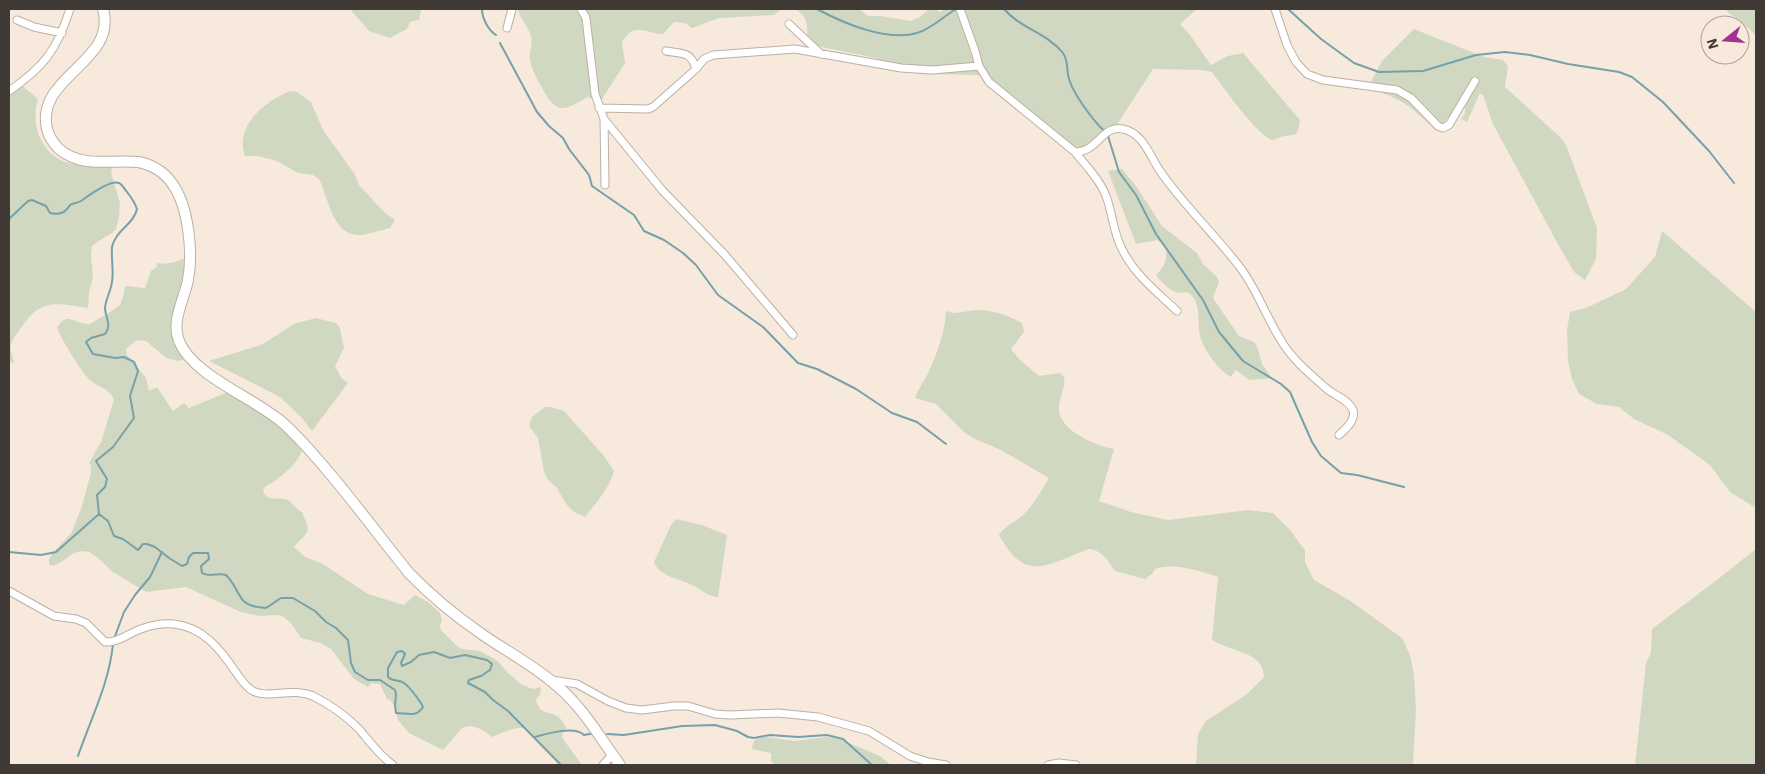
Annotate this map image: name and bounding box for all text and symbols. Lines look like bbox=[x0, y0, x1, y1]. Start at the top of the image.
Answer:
north arrow bbox=[1700, 15, 1750, 65]
text: N bbox=[1702, 36, 1723, 51]

